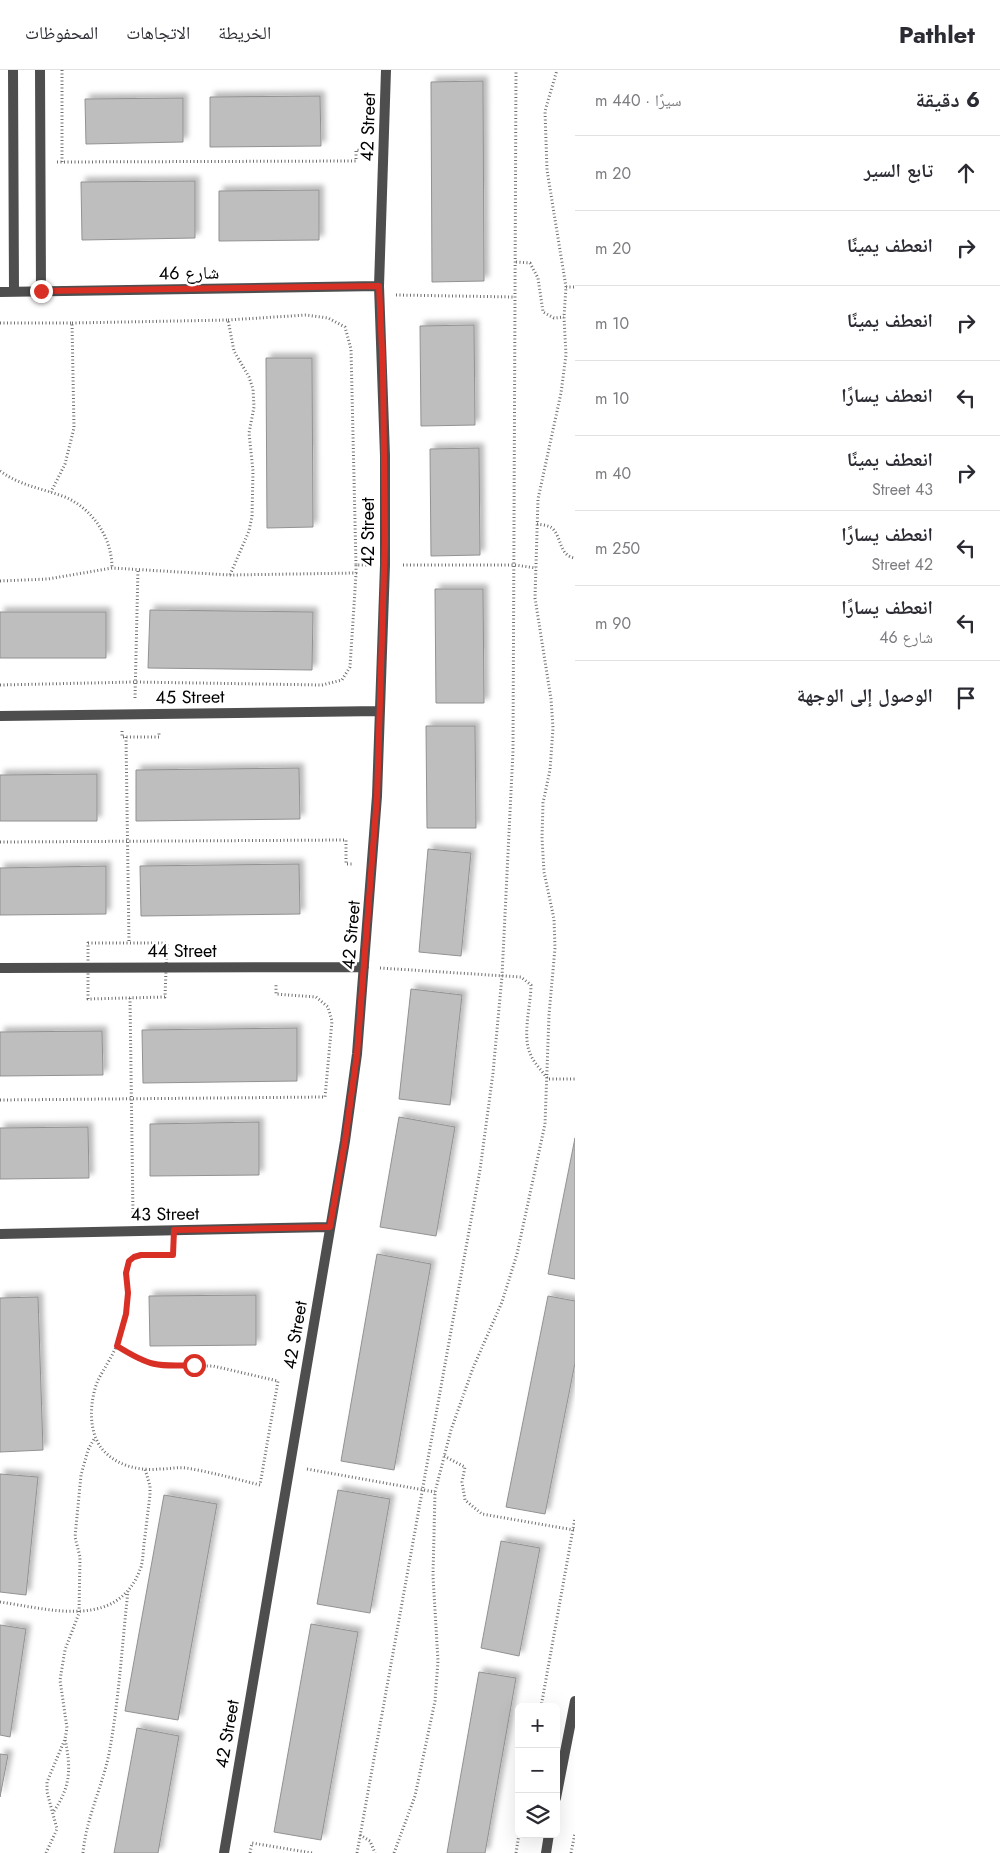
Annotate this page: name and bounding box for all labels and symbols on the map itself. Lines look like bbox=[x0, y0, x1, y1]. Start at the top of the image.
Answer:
street label: 42 Street bbox=[354, 91, 382, 162]
street label: شارع 46 bbox=[159, 259, 219, 287]
route end bbox=[30, 280, 53, 303]
street label: 42 Street bbox=[355, 497, 381, 567]
street label: 45 Street bbox=[155, 683, 225, 711]
street label: 42 Street bbox=[335, 899, 367, 971]
street label: 44 Street bbox=[147, 938, 217, 964]
street label: 43 Street bbox=[130, 1200, 200, 1228]
street label: 42 Street bbox=[276, 1298, 314, 1371]
route start bbox=[183, 1354, 206, 1377]
street label: 42 Street bbox=[208, 1697, 246, 1770]

